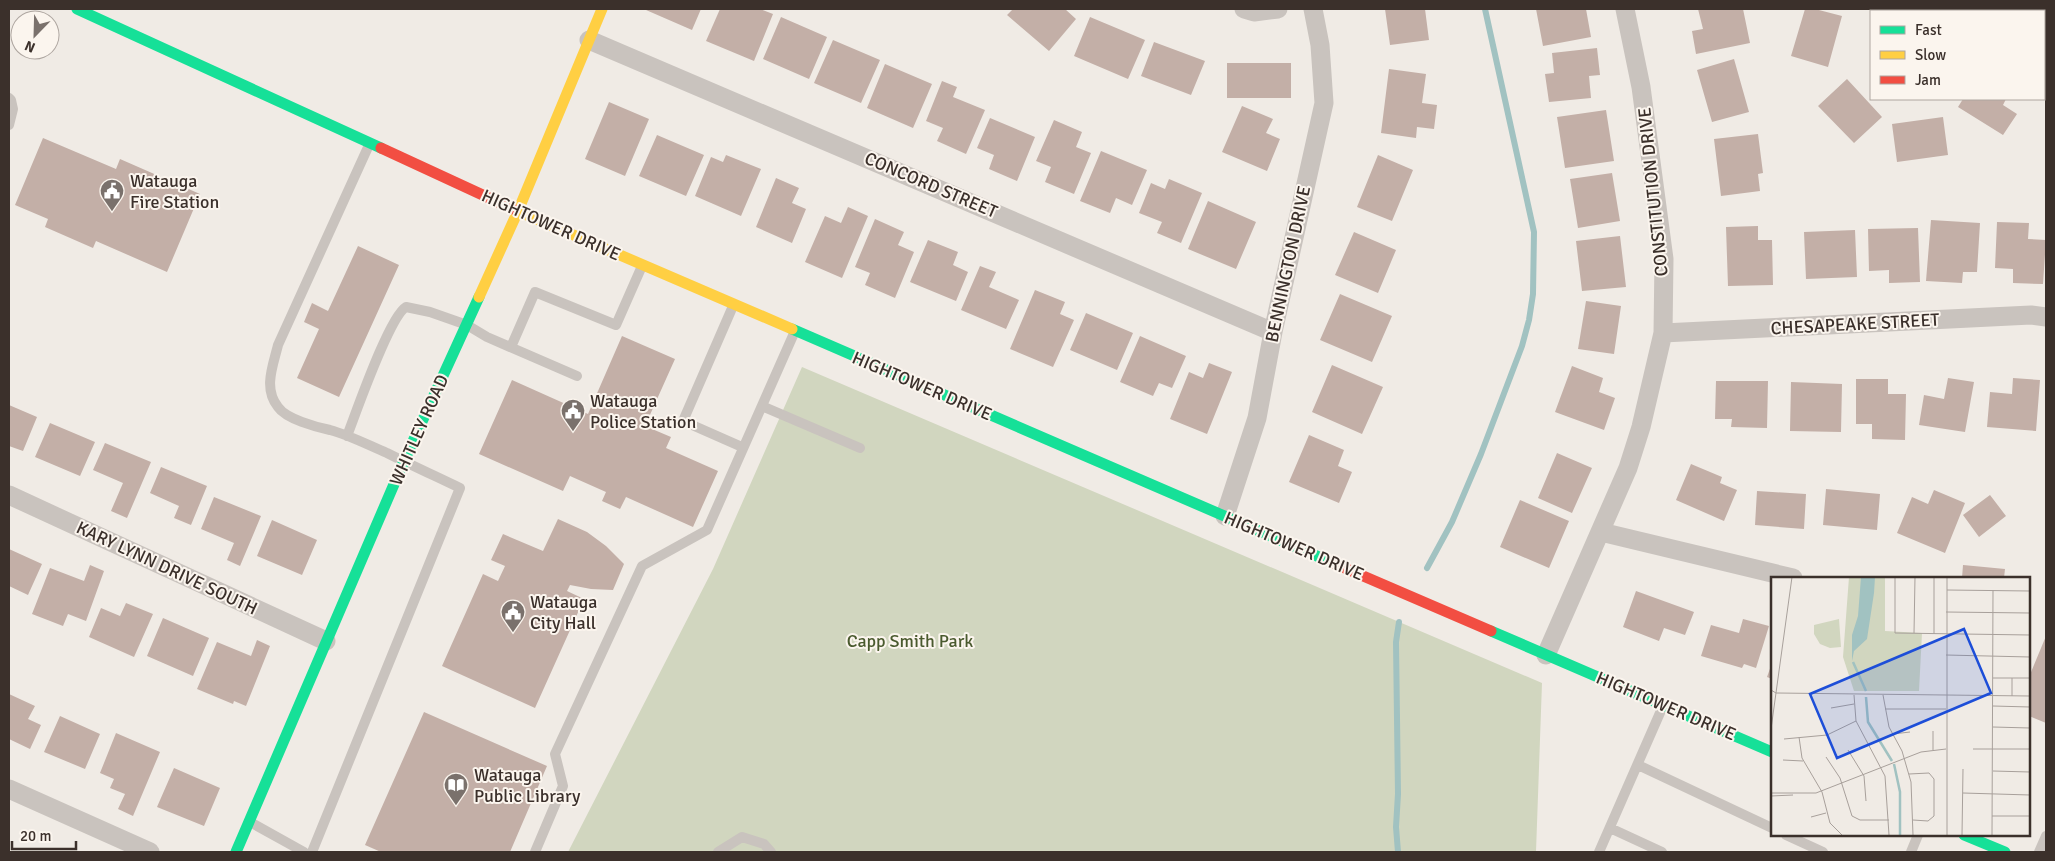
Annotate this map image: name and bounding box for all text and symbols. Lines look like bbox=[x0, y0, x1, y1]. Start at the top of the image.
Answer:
north arrow bbox=[10, 10, 60, 60]
legend bbox=[1870, 10, 2045, 100]
text: Fast bbox=[1915, 21, 1942, 39]
text: N bbox=[22, 37, 38, 56]
text: Slow bbox=[1915, 46, 1946, 64]
text: Jam bbox=[1915, 71, 1941, 89]
street label: CONSTITUTION DRIVE bbox=[1633, 106, 1673, 278]
street label: CONCORD STREET bbox=[861, 147, 1001, 223]
place label: Watauga Fire Station bbox=[130, 170, 219, 213]
public building icon: Watauga Fire Station bbox=[99, 178, 125, 212]
street label: HIGHTOWER DRIVE bbox=[478, 184, 624, 266]
street label: BENNINGTON DRIVE bbox=[1261, 184, 1315, 344]
street label: CHESAPEAKE STREET bbox=[1770, 309, 1940, 339]
street label: HIGHTOWER DRIVE bbox=[849, 347, 995, 425]
street label: WHITLEY ROAD bbox=[385, 371, 453, 489]
place label: Watauga Police Station bbox=[590, 390, 696, 433]
public building icon: Watauga Police Station bbox=[560, 398, 586, 432]
street label: HIGHTOWER DRIVE bbox=[1221, 507, 1367, 585]
street label: KARY LYNN DRIVE SOUTH bbox=[73, 516, 261, 620]
inset map bbox=[1771, 577, 2030, 836]
place label: Watauga City Hall bbox=[530, 591, 597, 634]
public building icon: Watauga City Hall bbox=[500, 599, 526, 633]
park label: Capp Smith Park bbox=[847, 630, 973, 652]
street label: HIGHTOWER DRIVE bbox=[1593, 667, 1739, 745]
place label: Watauga Public Library bbox=[474, 764, 581, 807]
library icon: Watauga Public Library bbox=[443, 772, 469, 806]
scale bar bbox=[12, 818, 76, 850]
text: 20 m bbox=[20, 827, 51, 845]

